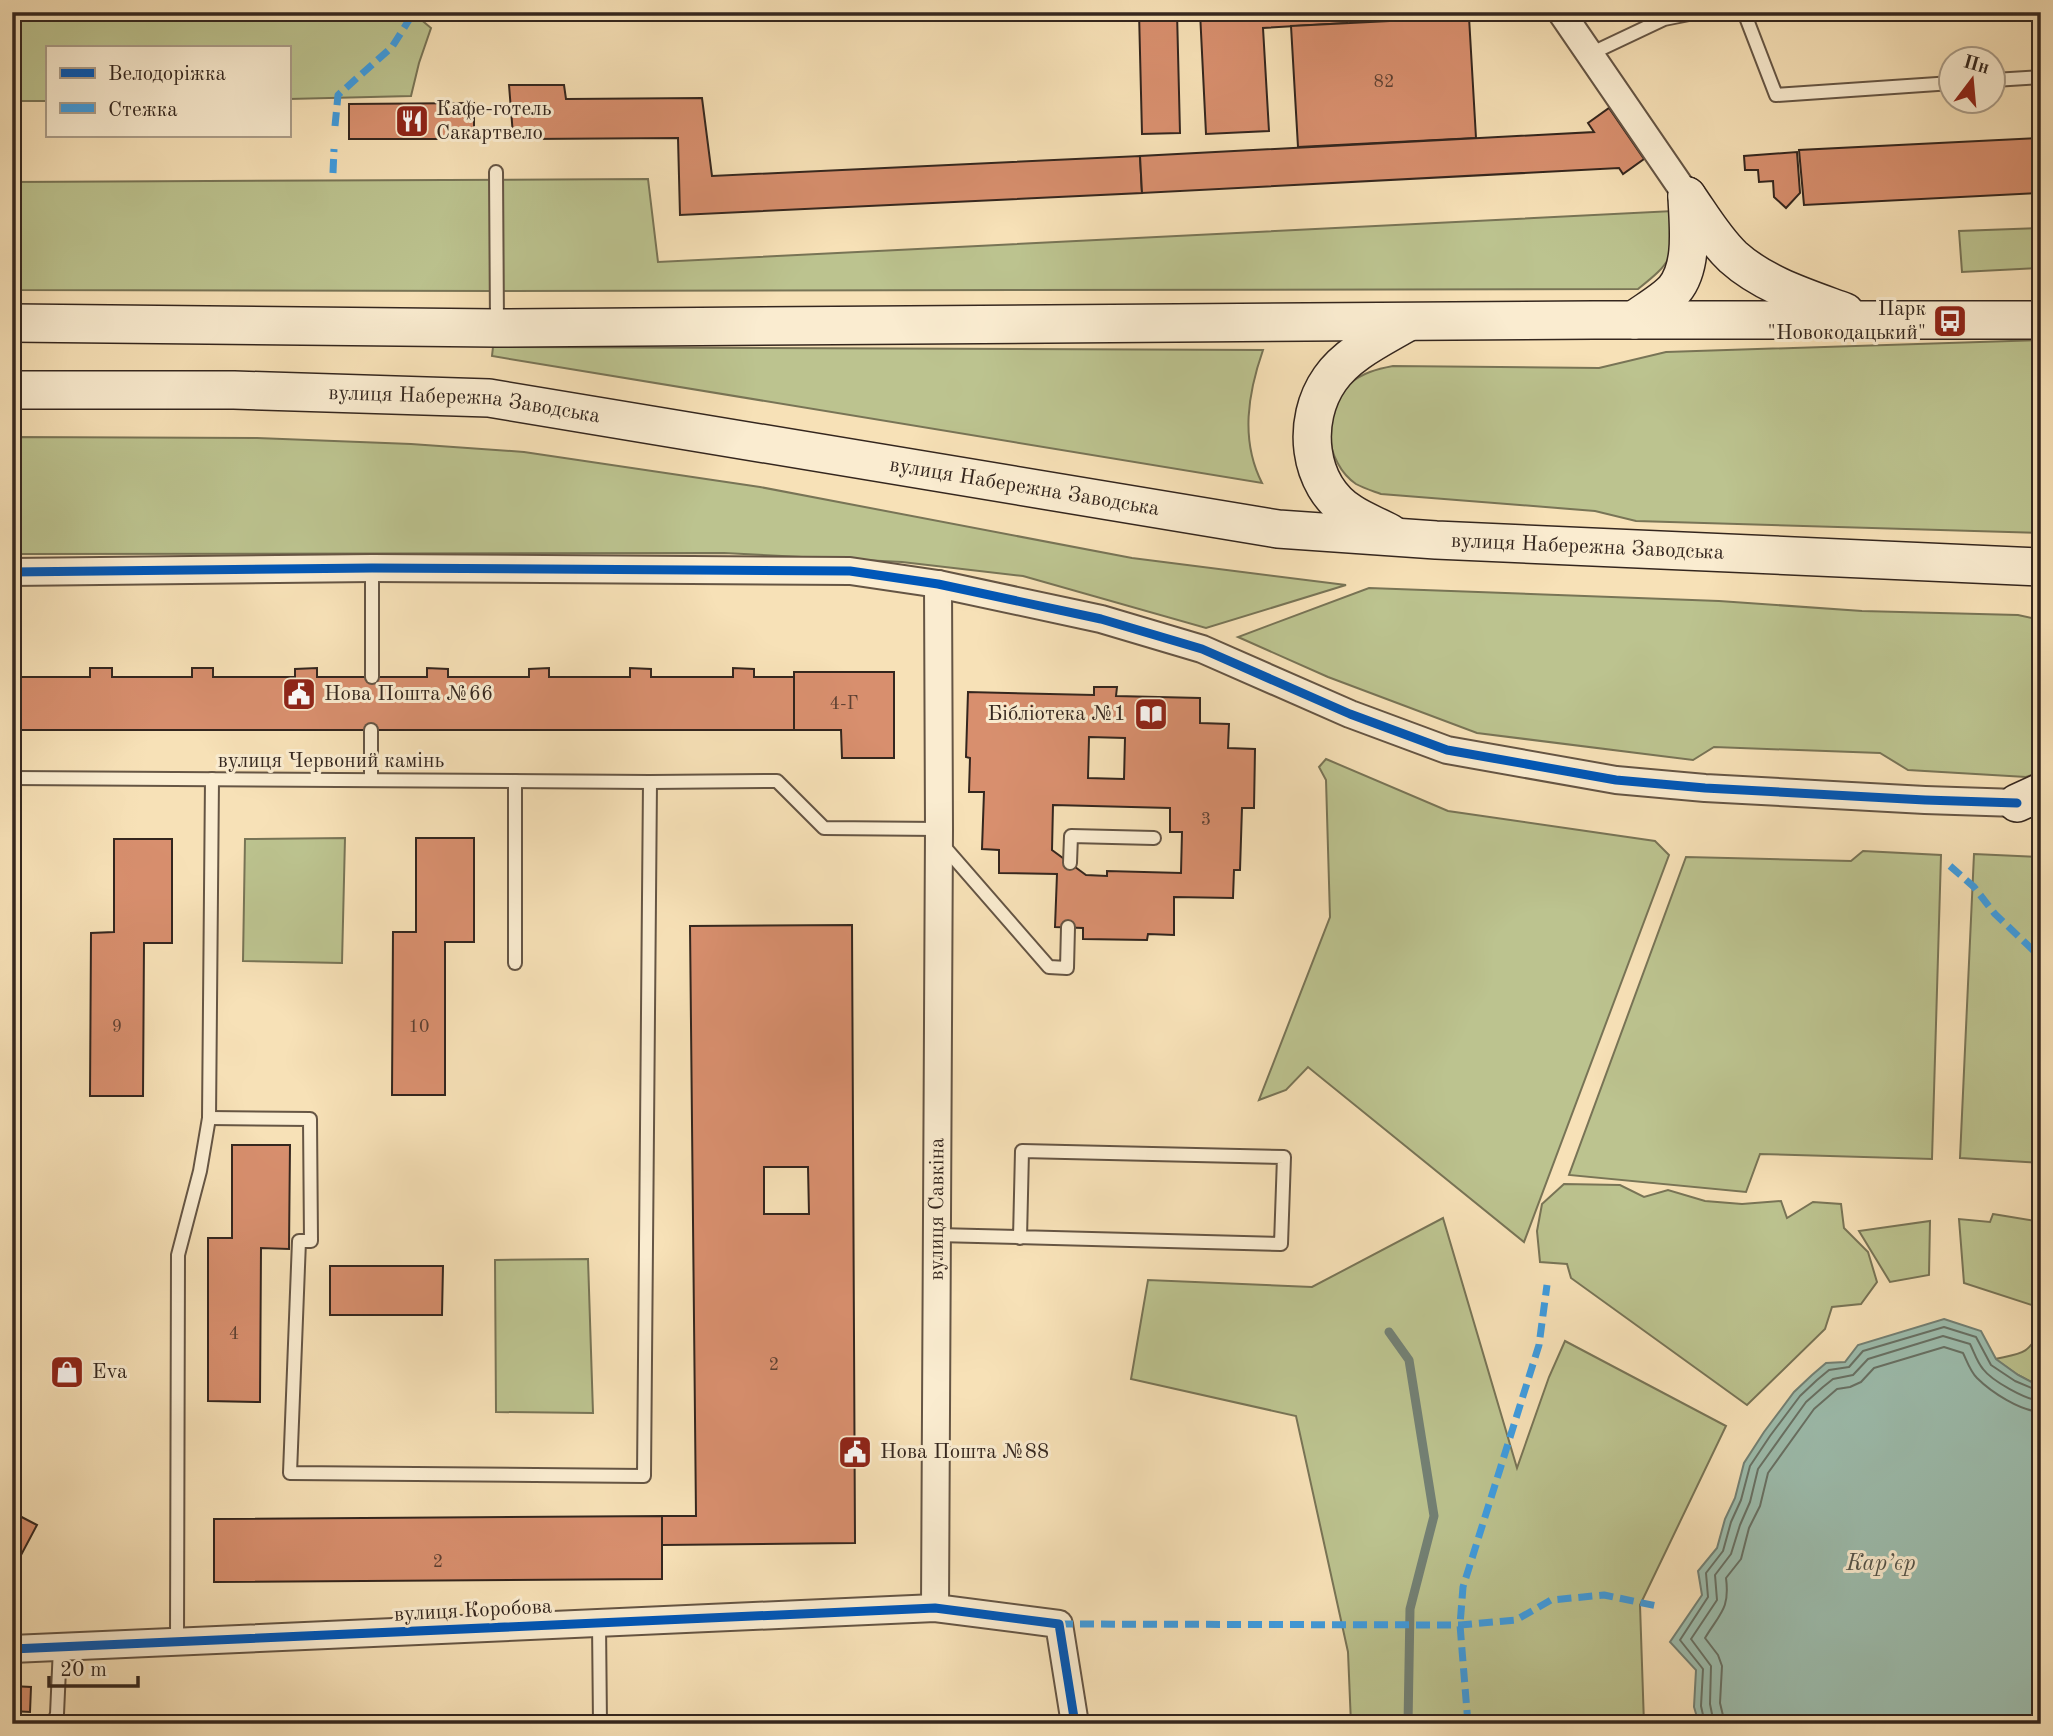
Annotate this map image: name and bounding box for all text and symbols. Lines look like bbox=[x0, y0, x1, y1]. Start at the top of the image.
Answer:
legend bbox=[46, 46, 290, 136]
north arrow bbox=[1938, 46, 2008, 116]
text: Пн bbox=[1961, 53, 1991, 79]
text: Велодоріжка bbox=[108, 64, 226, 85]
house number: 82 bbox=[1374, 73, 1394, 91]
place label: Кафе-готель Сакартвело bbox=[436, 99, 552, 144]
text: Стежка bbox=[108, 100, 178, 121]
restaurant icon: Кафе-готель Сакартвело bbox=[393, 102, 431, 140]
place label: Парк "Новокодацький" bbox=[1768, 299, 1926, 344]
bus stop icon: Парк "Новокодацький" bbox=[1931, 302, 1969, 340]
street label: вулиця Набережна Заводська bbox=[328, 382, 602, 427]
street label: вулиця Набережна Заводська bbox=[888, 454, 1161, 520]
street label: вулиця Набережна Заводська bbox=[1451, 530, 1724, 563]
public building icon: Нова Пошта №66 bbox=[280, 675, 318, 713]
place label: Нова Пошта №66 bbox=[324, 684, 493, 705]
house number: 4-Г bbox=[830, 695, 858, 713]
library icon: Бібліотека №1 bbox=[1132, 695, 1170, 733]
place label: Бібліотека №1 bbox=[987, 704, 1126, 725]
street label: вулиця Червоний камінь bbox=[218, 751, 445, 772]
house number: 3 bbox=[1201, 811, 1211, 829]
house number: 9 bbox=[112, 1018, 122, 1036]
house number: 10 bbox=[409, 1018, 429, 1036]
street label: вулиця Савкіна bbox=[926, 1137, 948, 1281]
house number: 4 bbox=[229, 1325, 239, 1343]
shop icon: Eva bbox=[48, 1353, 86, 1391]
house number: 2 bbox=[769, 1356, 779, 1374]
place label: Eva bbox=[92, 1362, 127, 1383]
public building icon: Нова Пошта №88 bbox=[836, 1433, 874, 1471]
place label: Нова Пошта №88 bbox=[880, 1442, 1049, 1463]
water label: Кар’єр bbox=[1845, 1552, 1916, 1576]
house number: 2 bbox=[433, 1553, 443, 1571]
street label: вулиця Коробова bbox=[393, 1596, 553, 1626]
scale bar bbox=[49, 1645, 138, 1689]
text: 20 m bbox=[60, 1660, 107, 1681]

